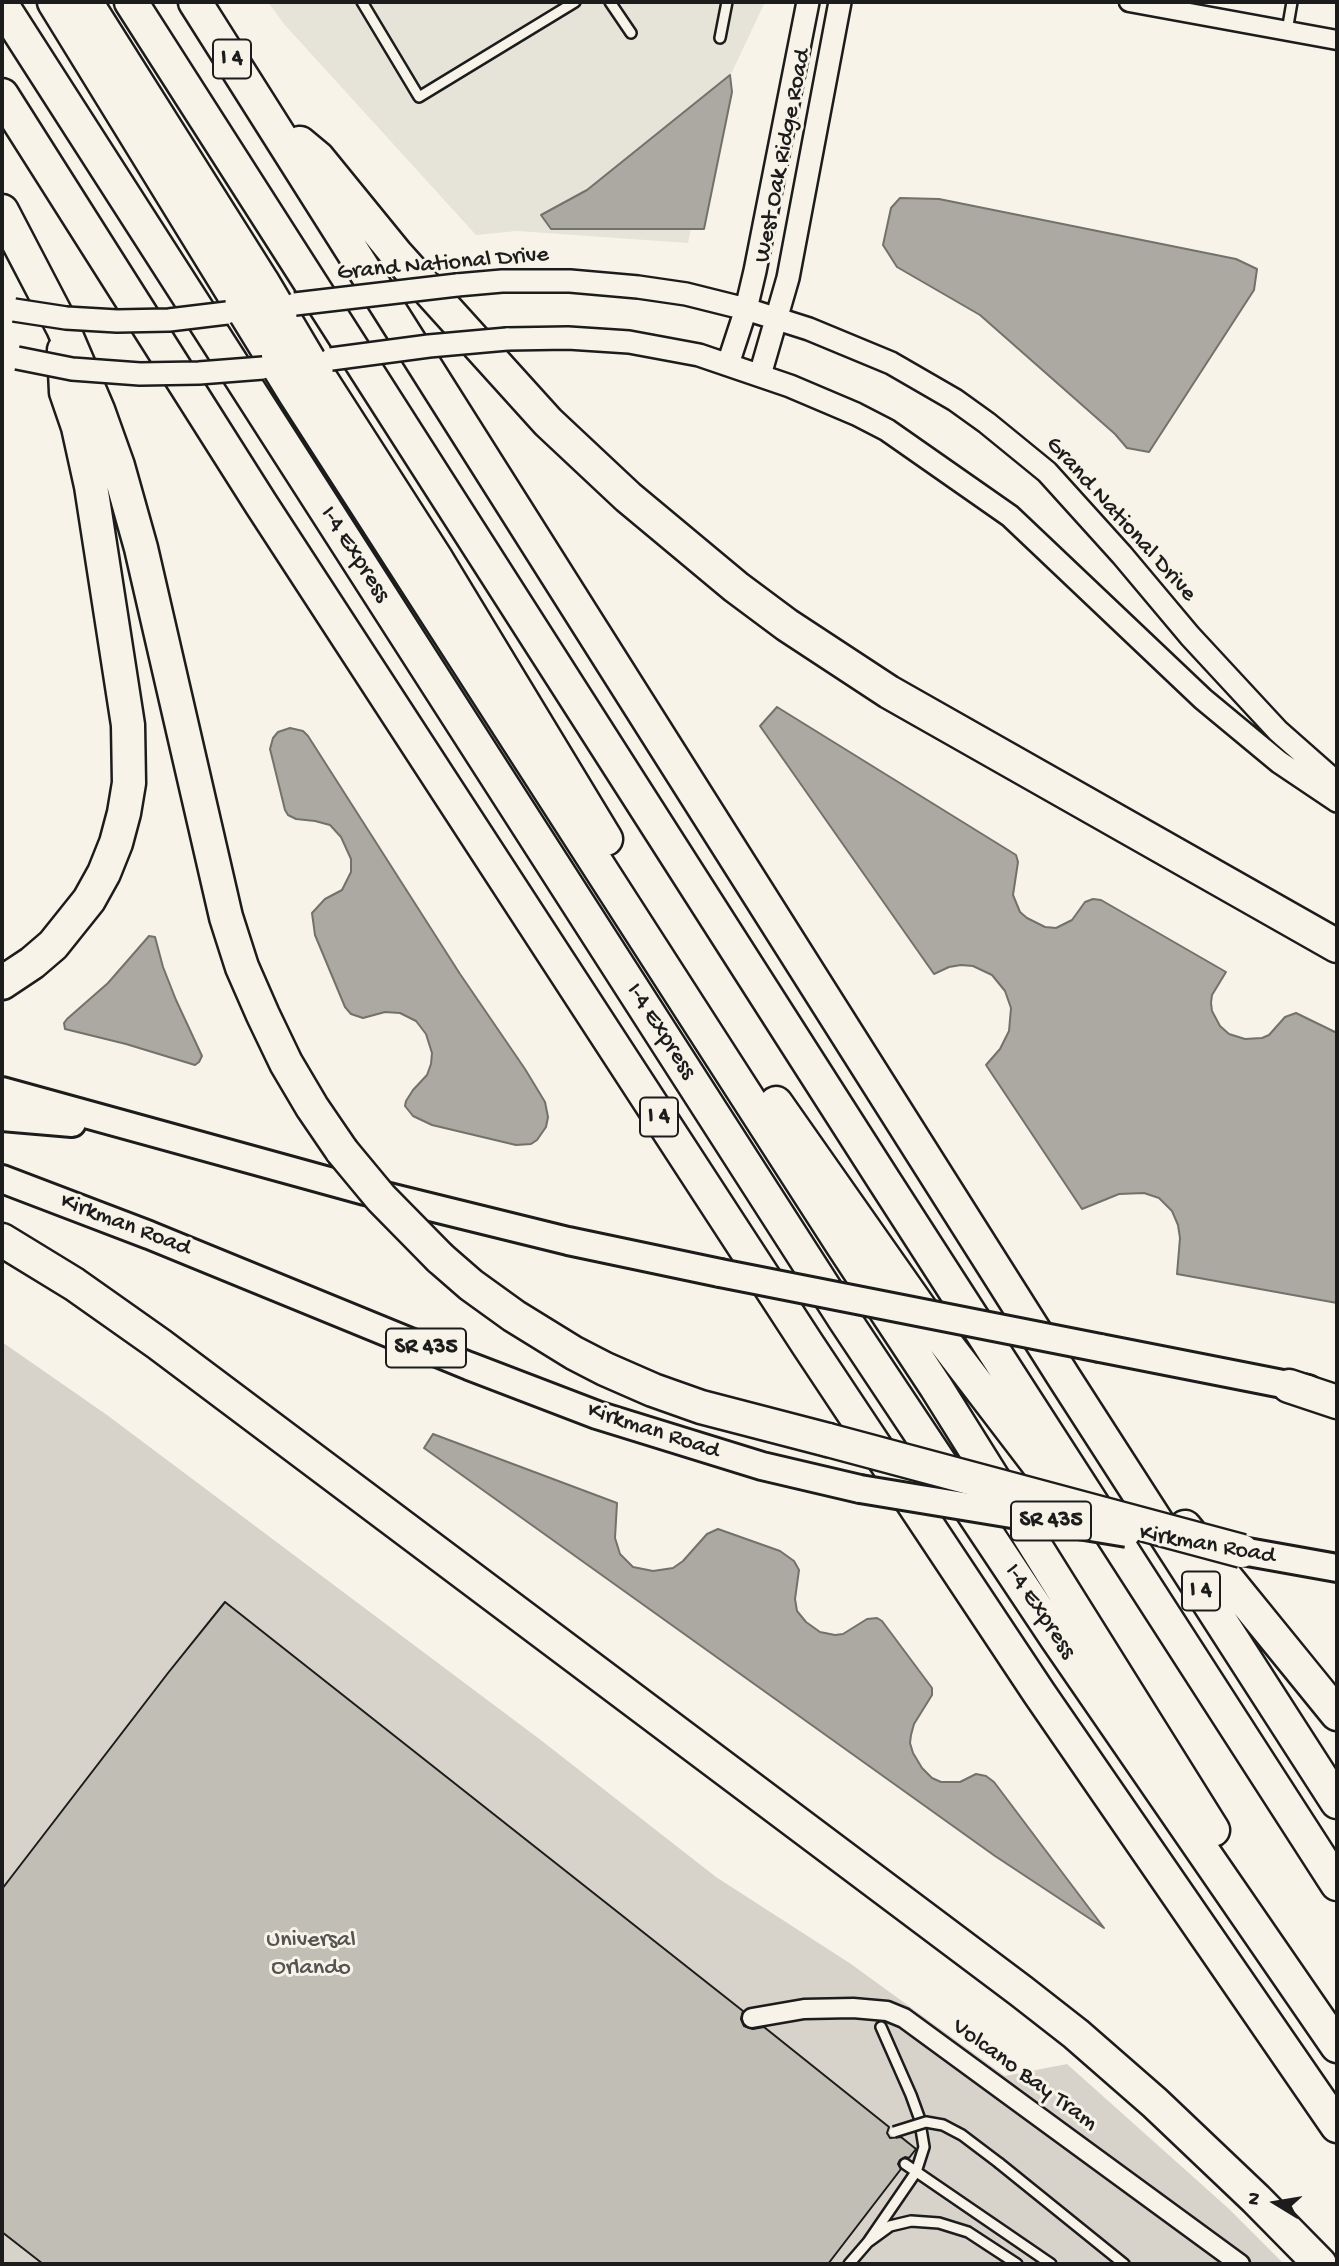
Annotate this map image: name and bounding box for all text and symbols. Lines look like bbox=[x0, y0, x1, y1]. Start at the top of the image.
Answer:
road number: I 4 bbox=[213, 40, 251, 78]
street label: West Oak Ridge Road bbox=[749, 47, 819, 265]
street label: Grand National Drive bbox=[336, 241, 550, 289]
street label: Grand National Drive bbox=[1038, 431, 1202, 609]
street label: I-4 Express bbox=[312, 502, 396, 608]
street label: I-4 Express bbox=[618, 979, 702, 1085]
road number: I 4 bbox=[640, 1098, 678, 1136]
street label: Kirkman Road bbox=[56, 1188, 194, 1264]
road number: SR 435 bbox=[386, 1329, 466, 1368]
street label: Kirkman Road bbox=[583, 1397, 723, 1467]
road number: SR 435 bbox=[1011, 1502, 1091, 1540]
street label: Kirkman Road bbox=[1137, 1520, 1277, 1572]
street label: I-4 Express bbox=[997, 1559, 1081, 1665]
road number: I 4 bbox=[1182, 1572, 1220, 1610]
park label: Universal Orlando bbox=[266, 1927, 356, 1983]
street label: Volcano Bay Tram bbox=[945, 2013, 1103, 2139]
north arrow bbox=[1241, 2168, 1311, 2238]
text: N bbox=[1242, 2191, 1267, 2207]

